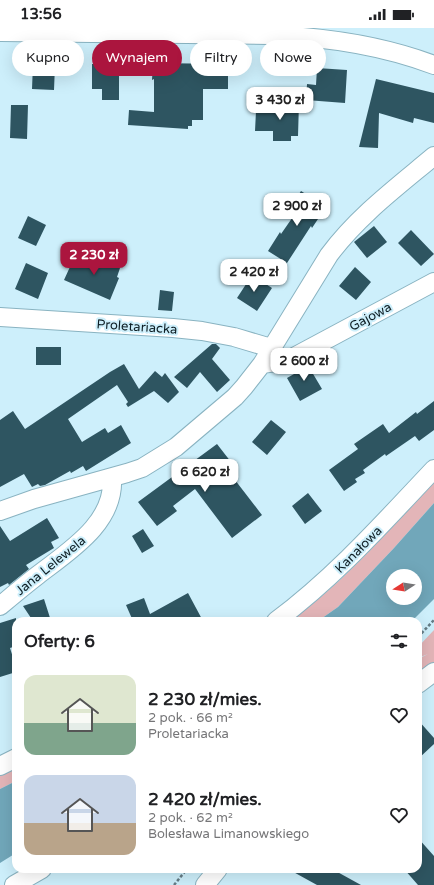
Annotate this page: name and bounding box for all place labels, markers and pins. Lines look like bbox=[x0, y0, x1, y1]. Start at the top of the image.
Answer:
pin: 3 430 zł bbox=[239, 87, 321, 121]
pin: 2 900 zł bbox=[256, 193, 338, 227]
pin: 2 230 zł bbox=[53, 242, 135, 276]
pin: 2 420 zł bbox=[213, 259, 295, 293]
pin: 2 600 zł bbox=[263, 348, 345, 382]
pin: 6 620 zł bbox=[164, 459, 246, 493]

